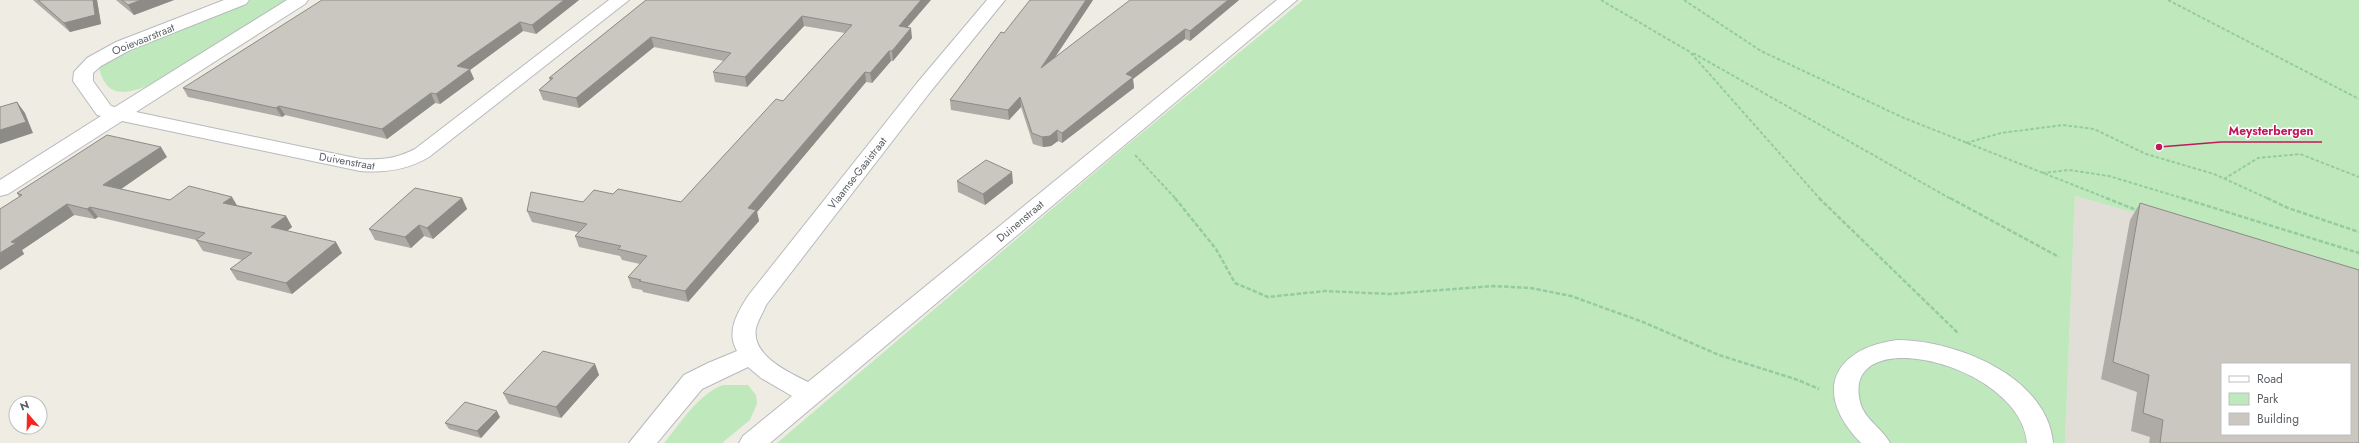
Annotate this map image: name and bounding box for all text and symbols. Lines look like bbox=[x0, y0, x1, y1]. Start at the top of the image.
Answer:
street label: Ooievaarstraat bbox=[109, 19, 177, 59]
callout: Meysterbergen bbox=[2221, 118, 2322, 142]
text: Meysterbergen bbox=[2229, 122, 2314, 140]
street label: Vlaamse-Gaaistraat bbox=[824, 133, 890, 212]
street label: Duivenstraat bbox=[318, 148, 376, 174]
street label: Duinenstraat bbox=[993, 196, 1047, 246]
legend bbox=[2221, 363, 2351, 435]
text: Road bbox=[2257, 370, 2283, 388]
text: Park bbox=[2257, 390, 2279, 408]
north arrow bbox=[8, 395, 48, 435]
text: N bbox=[18, 397, 31, 415]
text: Building bbox=[2257, 410, 2299, 428]

